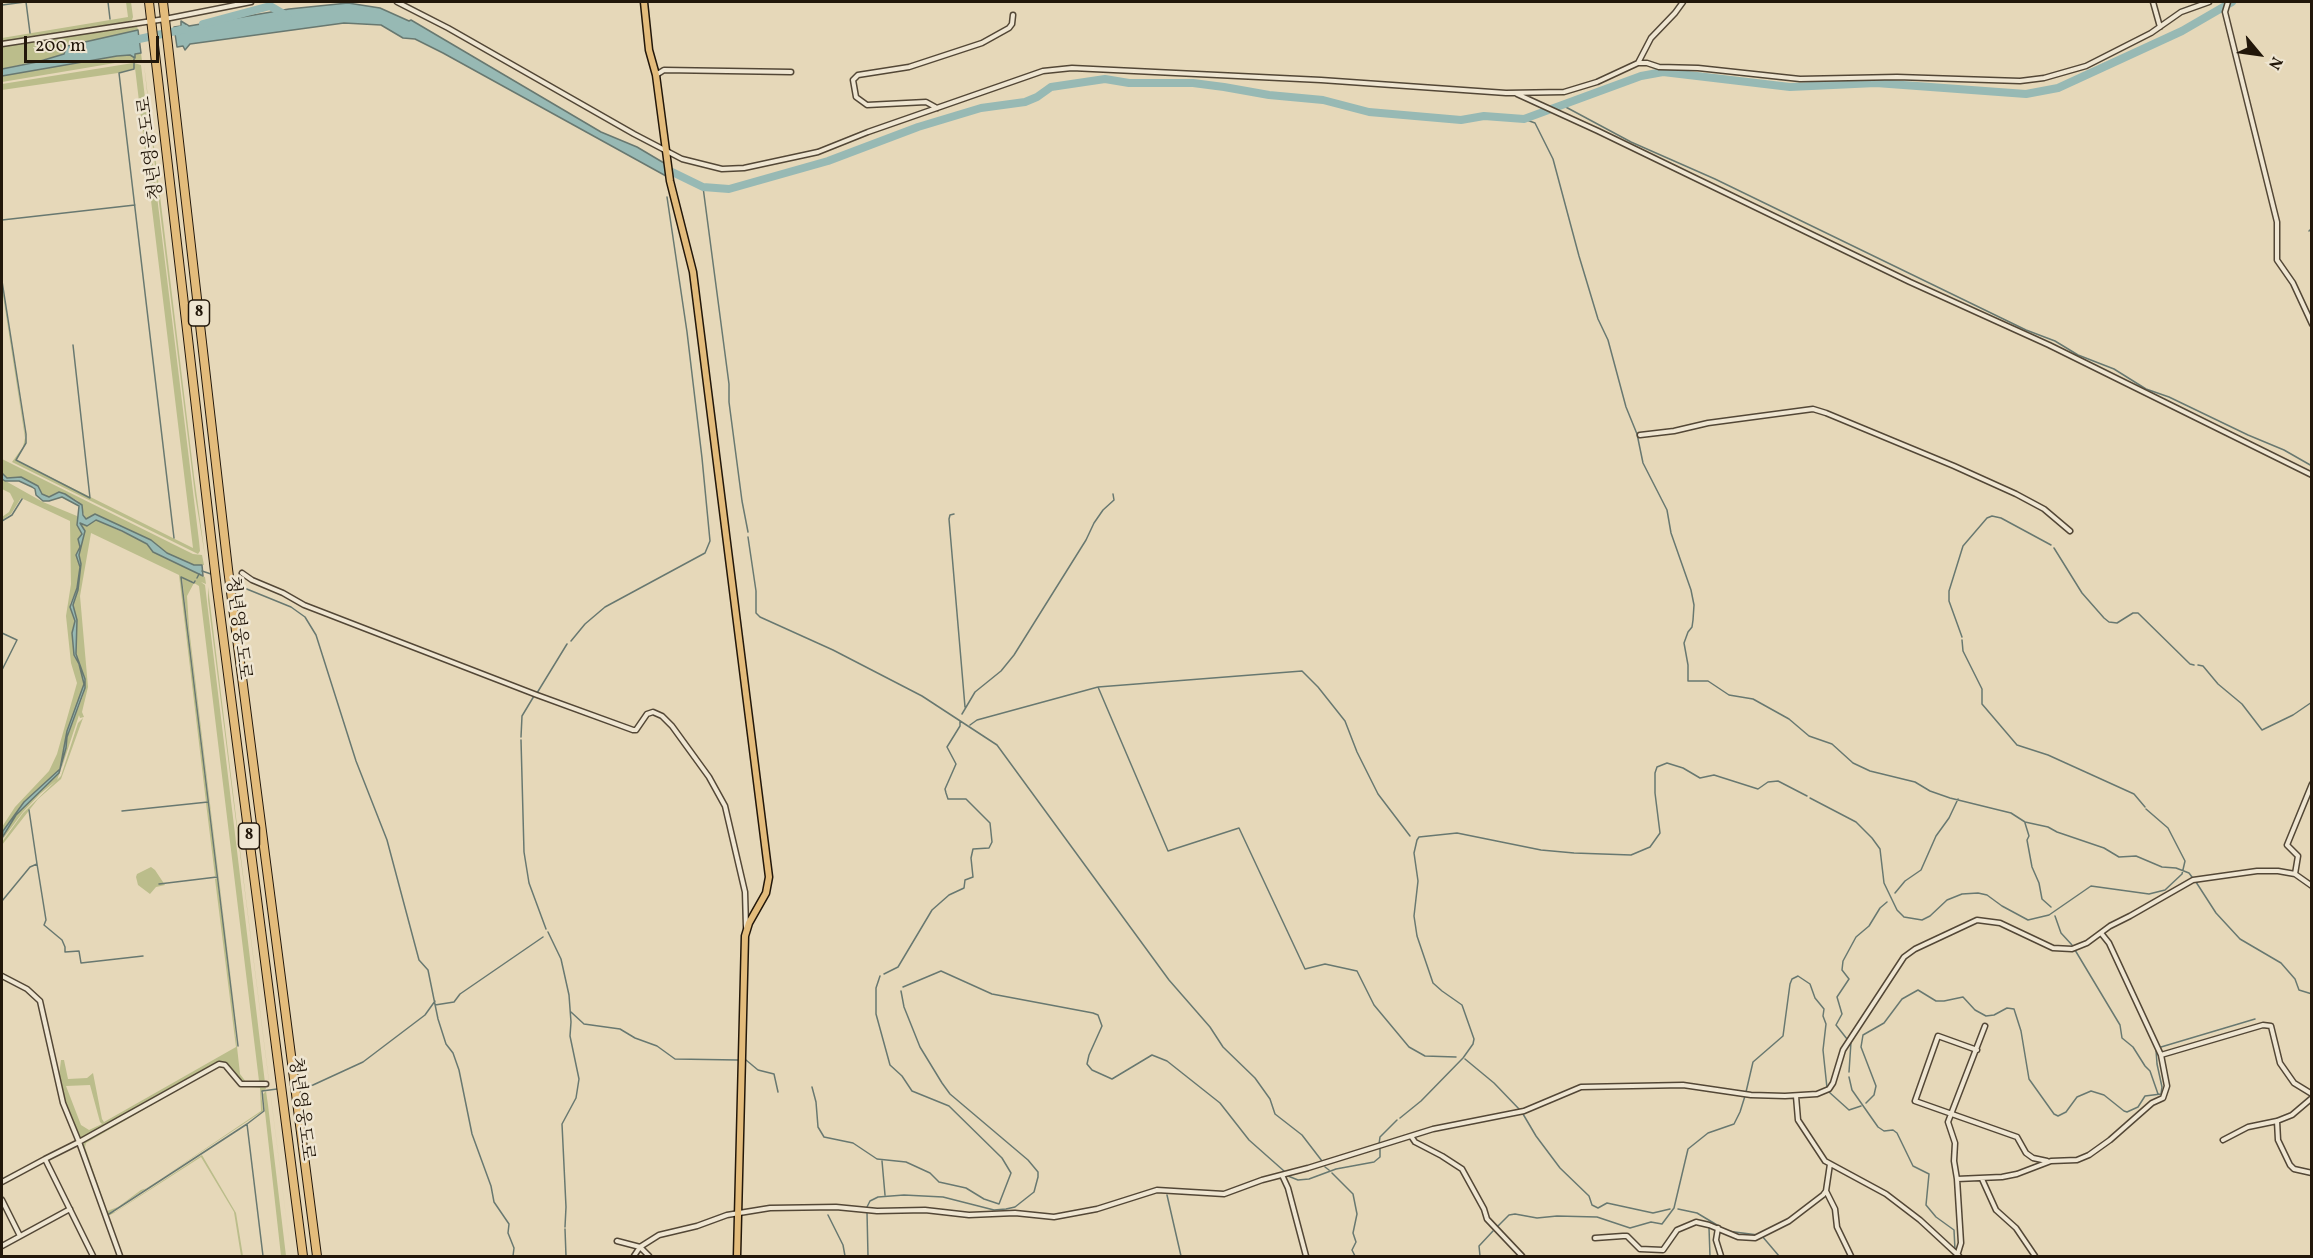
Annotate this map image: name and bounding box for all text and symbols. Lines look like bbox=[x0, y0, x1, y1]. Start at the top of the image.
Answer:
scale bar bbox=[27, 24, 162, 62]
north arrow bbox=[2229, 24, 2289, 84]
text: 200 m bbox=[35, 34, 86, 59]
text: N bbox=[2262, 52, 2287, 73]
street label: 청년영웅도로 bbox=[135, 95, 169, 201]
road number: 8 bbox=[188, 300, 210, 326]
street label: 청년영웅도로 bbox=[220, 575, 254, 681]
road number: 8 bbox=[238, 823, 260, 849]
street label: 청년영웅도로 bbox=[283, 1056, 317, 1162]

